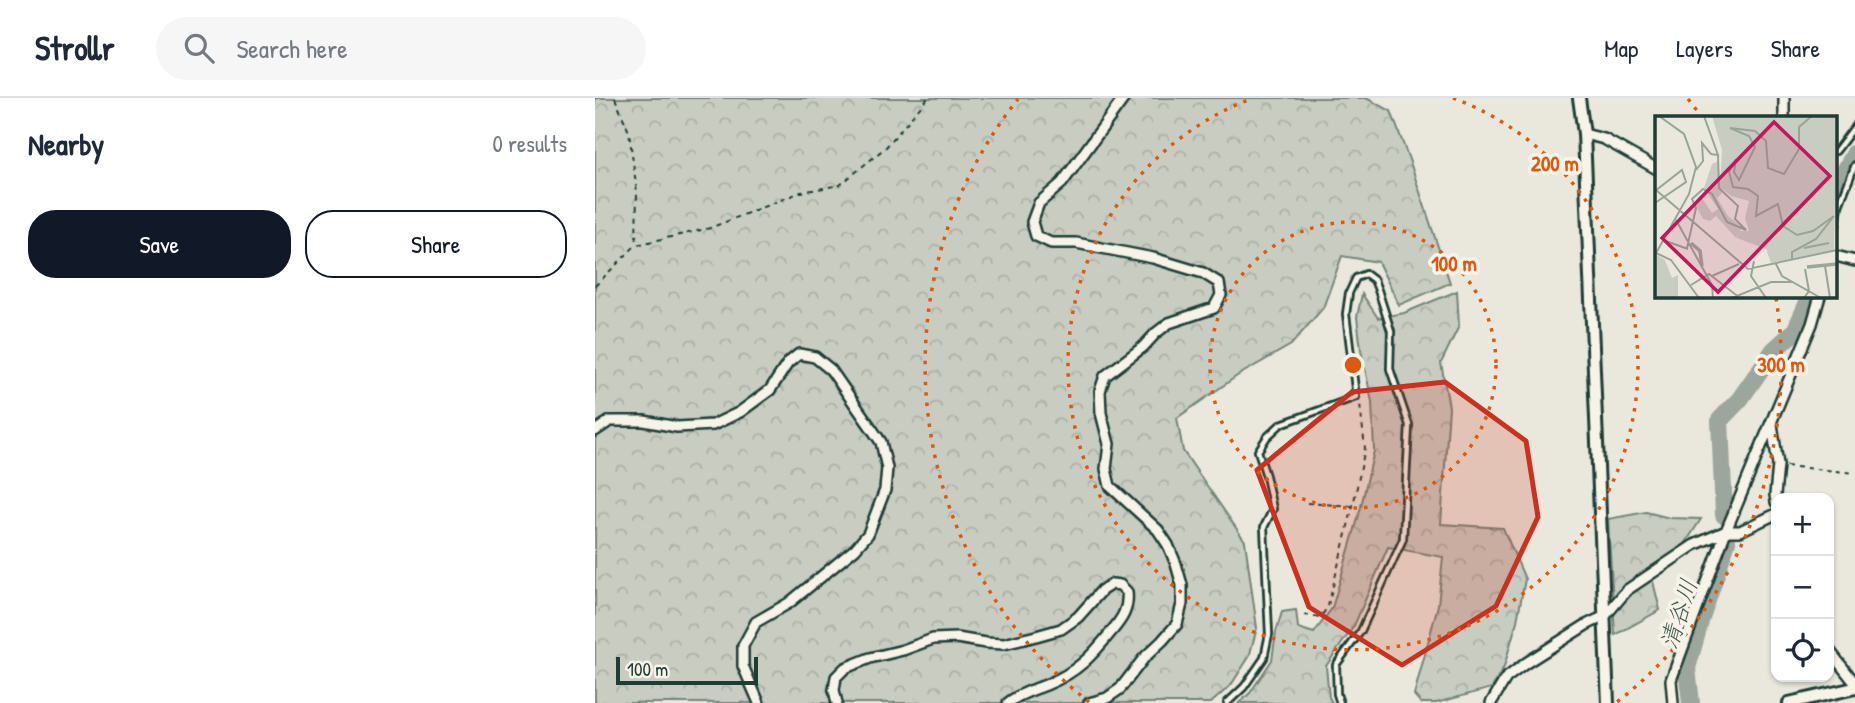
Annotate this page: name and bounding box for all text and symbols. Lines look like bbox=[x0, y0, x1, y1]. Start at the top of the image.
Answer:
search box bbox=[156, 17, 646, 80]
text: Strollr bbox=[35, 26, 114, 70]
icon: search bbox=[180, 29, 218, 67]
text: Search here bbox=[236, 31, 348, 66]
text: Map bbox=[1604, 32, 1638, 64]
text: Layers bbox=[1676, 32, 1733, 64]
text: Share bbox=[1771, 32, 1820, 64]
inset map bbox=[1655, 116, 1837, 298]
text: Nearby bbox=[28, 124, 104, 164]
text: 0 results bbox=[492, 128, 567, 159]
text: 200 m bbox=[1531, 149, 1579, 178]
button: Save bbox=[28, 210, 291, 278]
button: Share bbox=[305, 210, 567, 278]
text: 100 m bbox=[1431, 249, 1477, 278]
text: 300 m bbox=[1757, 350, 1805, 379]
centre of rings bbox=[1341, 353, 1365, 377]
map controls bbox=[1771, 493, 1834, 682]
button: + bbox=[1771, 493, 1834, 556]
button: − bbox=[1771, 556, 1834, 619]
water label: 清谷川 bbox=[1652, 575, 1704, 653]
button: locate bbox=[1771, 619, 1834, 682]
scale bar bbox=[616, 654, 758, 686]
text: 100 m bbox=[627, 656, 668, 682]

